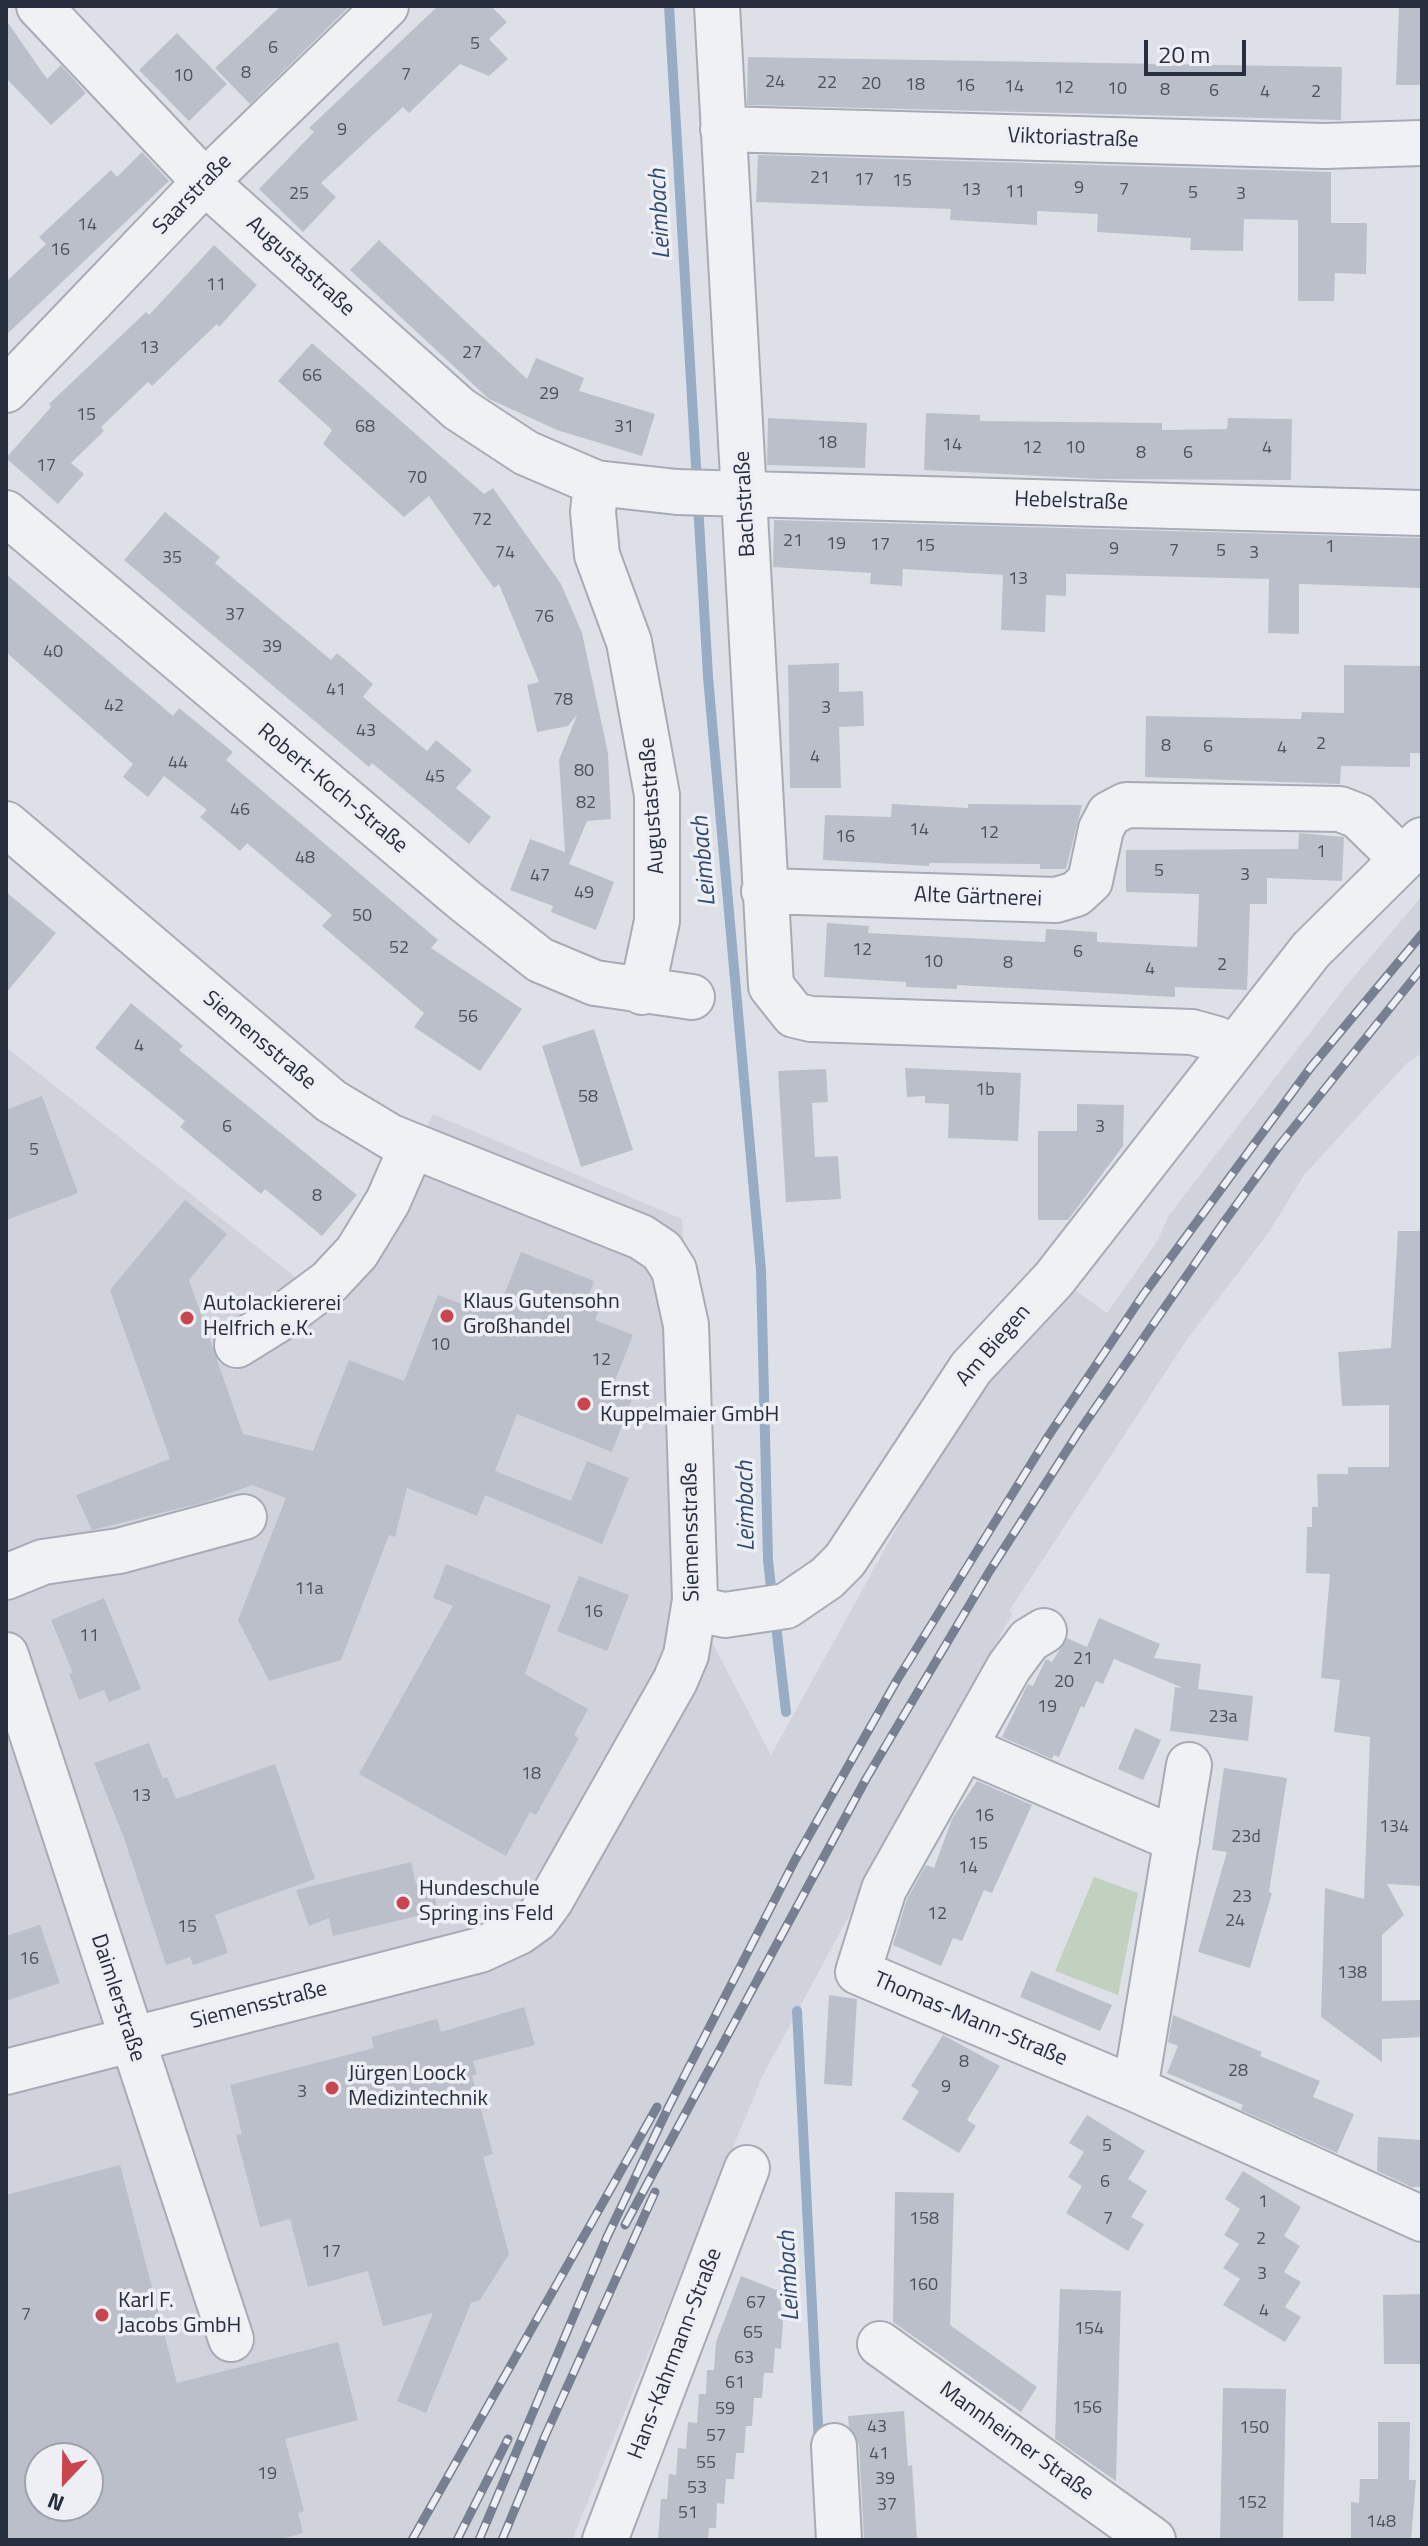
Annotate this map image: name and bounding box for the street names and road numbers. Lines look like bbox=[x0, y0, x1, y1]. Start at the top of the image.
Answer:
street label: Viktoriastraße bbox=[1007, 124, 1139, 154]
street label: Saarstraße bbox=[148, 149, 238, 241]
street label: Augustastraße bbox=[240, 211, 360, 323]
street label: Bachstraße bbox=[730, 450, 762, 558]
street label: Hebelstraße bbox=[1014, 487, 1128, 517]
street label: Robert-Koch-Straße bbox=[251, 718, 413, 860]
street label: Augustastraße bbox=[635, 737, 671, 875]
street label: Alte Gärtnerei bbox=[914, 883, 1042, 913]
street label: Siemensstraße bbox=[197, 986, 321, 1096]
street label: Am Biegen bbox=[951, 1300, 1037, 1392]
street label: Siemensstraße bbox=[678, 1462, 706, 1602]
street label: Daimlerstraße bbox=[84, 1931, 150, 2065]
street label: Thomas-Mann-Straße bbox=[869, 1967, 1071, 2073]
street label: Siemensstraße bbox=[188, 1976, 330, 2036]
street label: Hans-Kahrmann-Straße bbox=[624, 2245, 728, 2463]
street label: Mannheimer Straße bbox=[934, 2377, 1098, 2507]

